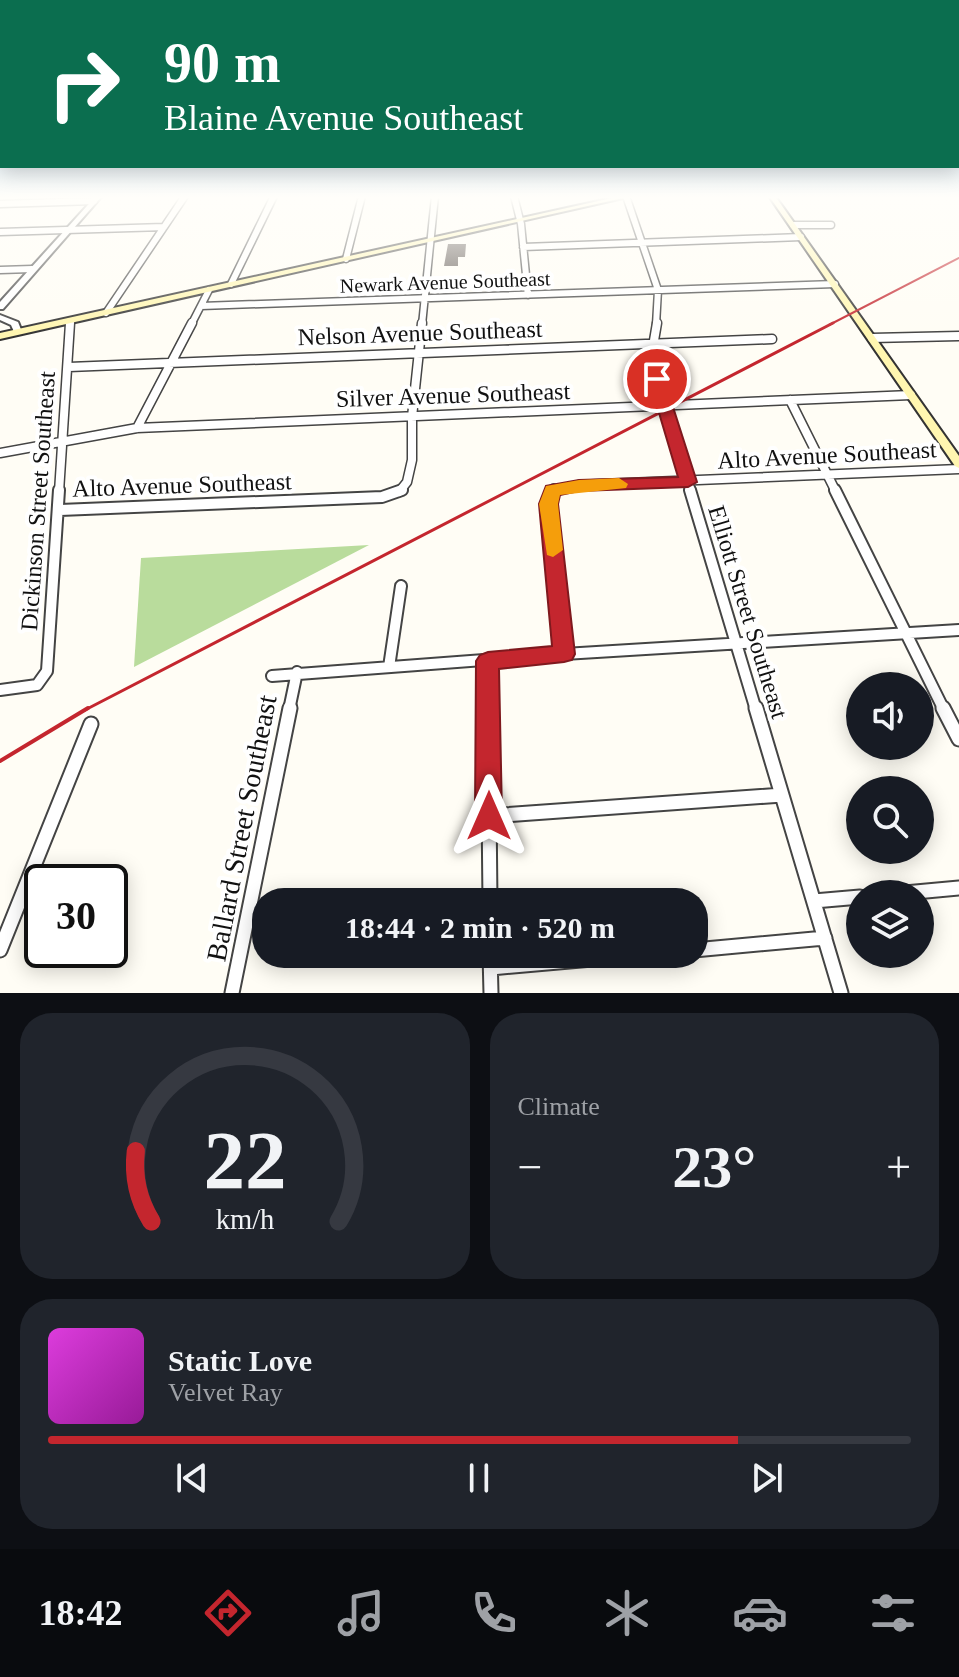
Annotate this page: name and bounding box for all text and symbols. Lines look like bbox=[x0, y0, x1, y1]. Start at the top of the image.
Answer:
icon: right bbox=[32, 32, 136, 136]
text: 90 m bbox=[164, 32, 281, 94]
text: Blaine Avenue Southeast bbox=[164, 98, 523, 138]
street label: Newark Avenue Southeast bbox=[339, 267, 551, 297]
street label: Nelson Avenue Southeast bbox=[297, 316, 543, 350]
pin bbox=[623, 345, 691, 413]
icon: arrive bbox=[635, 357, 679, 401]
street label: Dickinson Street Southeast bbox=[16, 370, 60, 632]
street label: Silver Avenue Southeast bbox=[336, 378, 571, 412]
street label: Alto Avenue Southeast bbox=[717, 436, 938, 474]
street label: Alto Avenue Southeast bbox=[72, 468, 292, 502]
street label: Elliott Street Southeast bbox=[703, 502, 793, 722]
map controls bbox=[846, 672, 934, 968]
button: sound bbox=[846, 672, 934, 760]
street label: Ballard Street Southeast bbox=[200, 692, 283, 964]
position arrow bbox=[447, 774, 531, 858]
button: search bbox=[846, 776, 934, 864]
speed limit sign: 30 bbox=[24, 864, 128, 968]
button: layers bbox=[846, 880, 934, 968]
text: 18:44 · 2 min · 520 m bbox=[345, 911, 615, 944]
text: Climate bbox=[518, 1092, 600, 1121]
text: 22 bbox=[203, 1114, 286, 1206]
text: 23° bbox=[672, 1134, 756, 1200]
text: − bbox=[518, 1143, 542, 1192]
text: + bbox=[886, 1143, 911, 1192]
text: km/h bbox=[215, 1204, 274, 1235]
text: Static Love bbox=[168, 1344, 312, 1377]
text: Velvet Ray bbox=[168, 1378, 283, 1407]
icon: previous bbox=[170, 1456, 214, 1500]
icon: pause bbox=[457, 1456, 501, 1500]
icon: next bbox=[745, 1456, 789, 1500]
icon: directions bbox=[200, 1585, 256, 1641]
icon: music bbox=[333, 1585, 389, 1641]
icon: phone bbox=[466, 1585, 522, 1641]
icon: climate bbox=[599, 1585, 655, 1641]
icon: car bbox=[732, 1585, 788, 1641]
icon: filters bbox=[865, 1585, 921, 1641]
text: 18:42 bbox=[39, 1593, 123, 1633]

